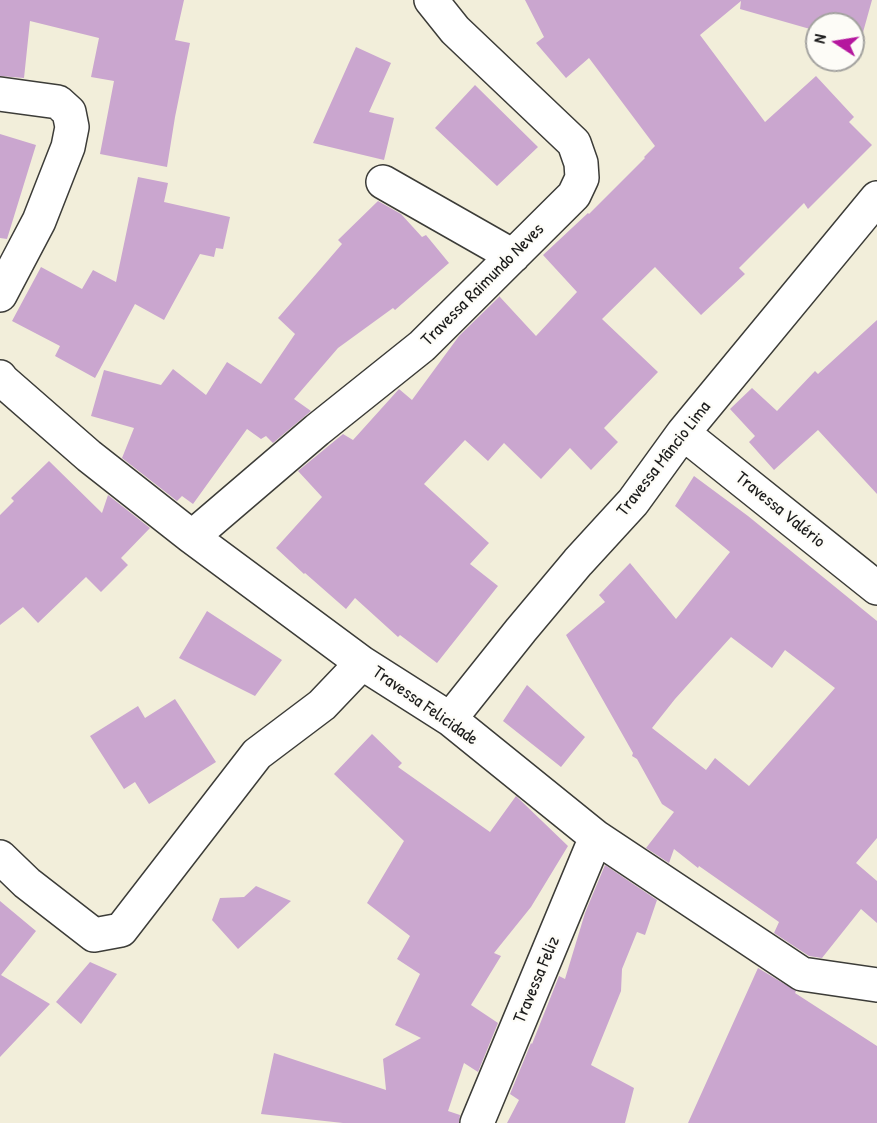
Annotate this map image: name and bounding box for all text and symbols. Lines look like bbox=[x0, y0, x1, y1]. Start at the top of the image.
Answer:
north arrow bbox=[805, 12, 865, 72]
text: N bbox=[808, 32, 831, 45]
street label: Travessa Raimundo Neves bbox=[417, 219, 549, 351]
street label: Travessa Mâncio Lima bbox=[612, 397, 716, 521]
street label: Travessa Valério bbox=[731, 467, 829, 553]
street label: Travessa Felicidade bbox=[368, 662, 482, 750]
street label: Travessa Feliz bbox=[509, 933, 565, 1027]

